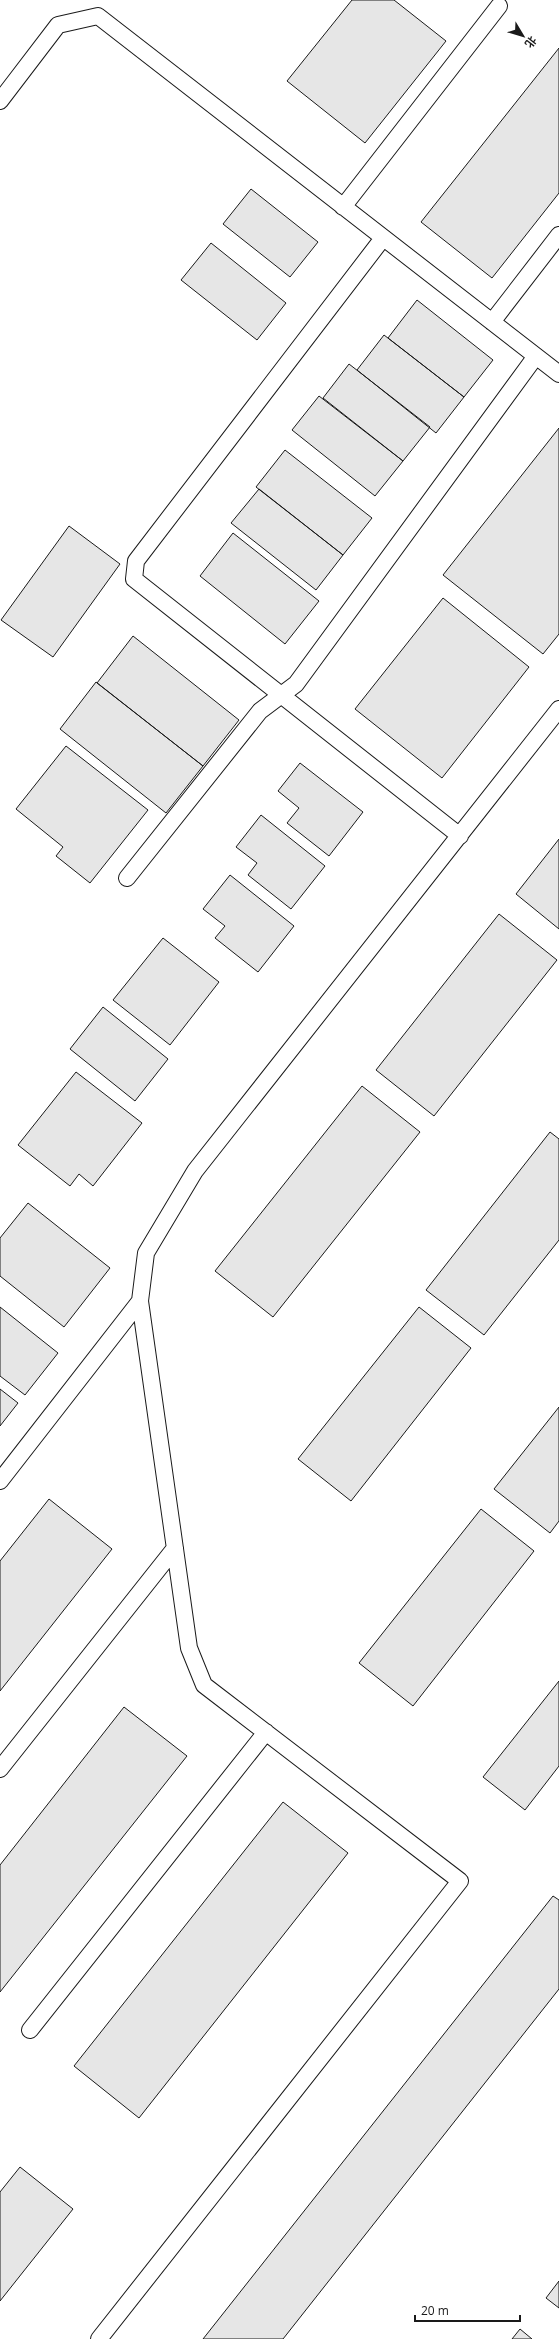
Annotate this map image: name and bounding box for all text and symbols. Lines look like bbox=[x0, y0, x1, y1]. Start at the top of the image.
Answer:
north arrow bbox=[503, 16, 543, 56]
text: 北 bbox=[522, 34, 541, 51]
scale bar bbox=[415, 2297, 520, 2323]
text: 20 m bbox=[421, 2302, 449, 2319]

